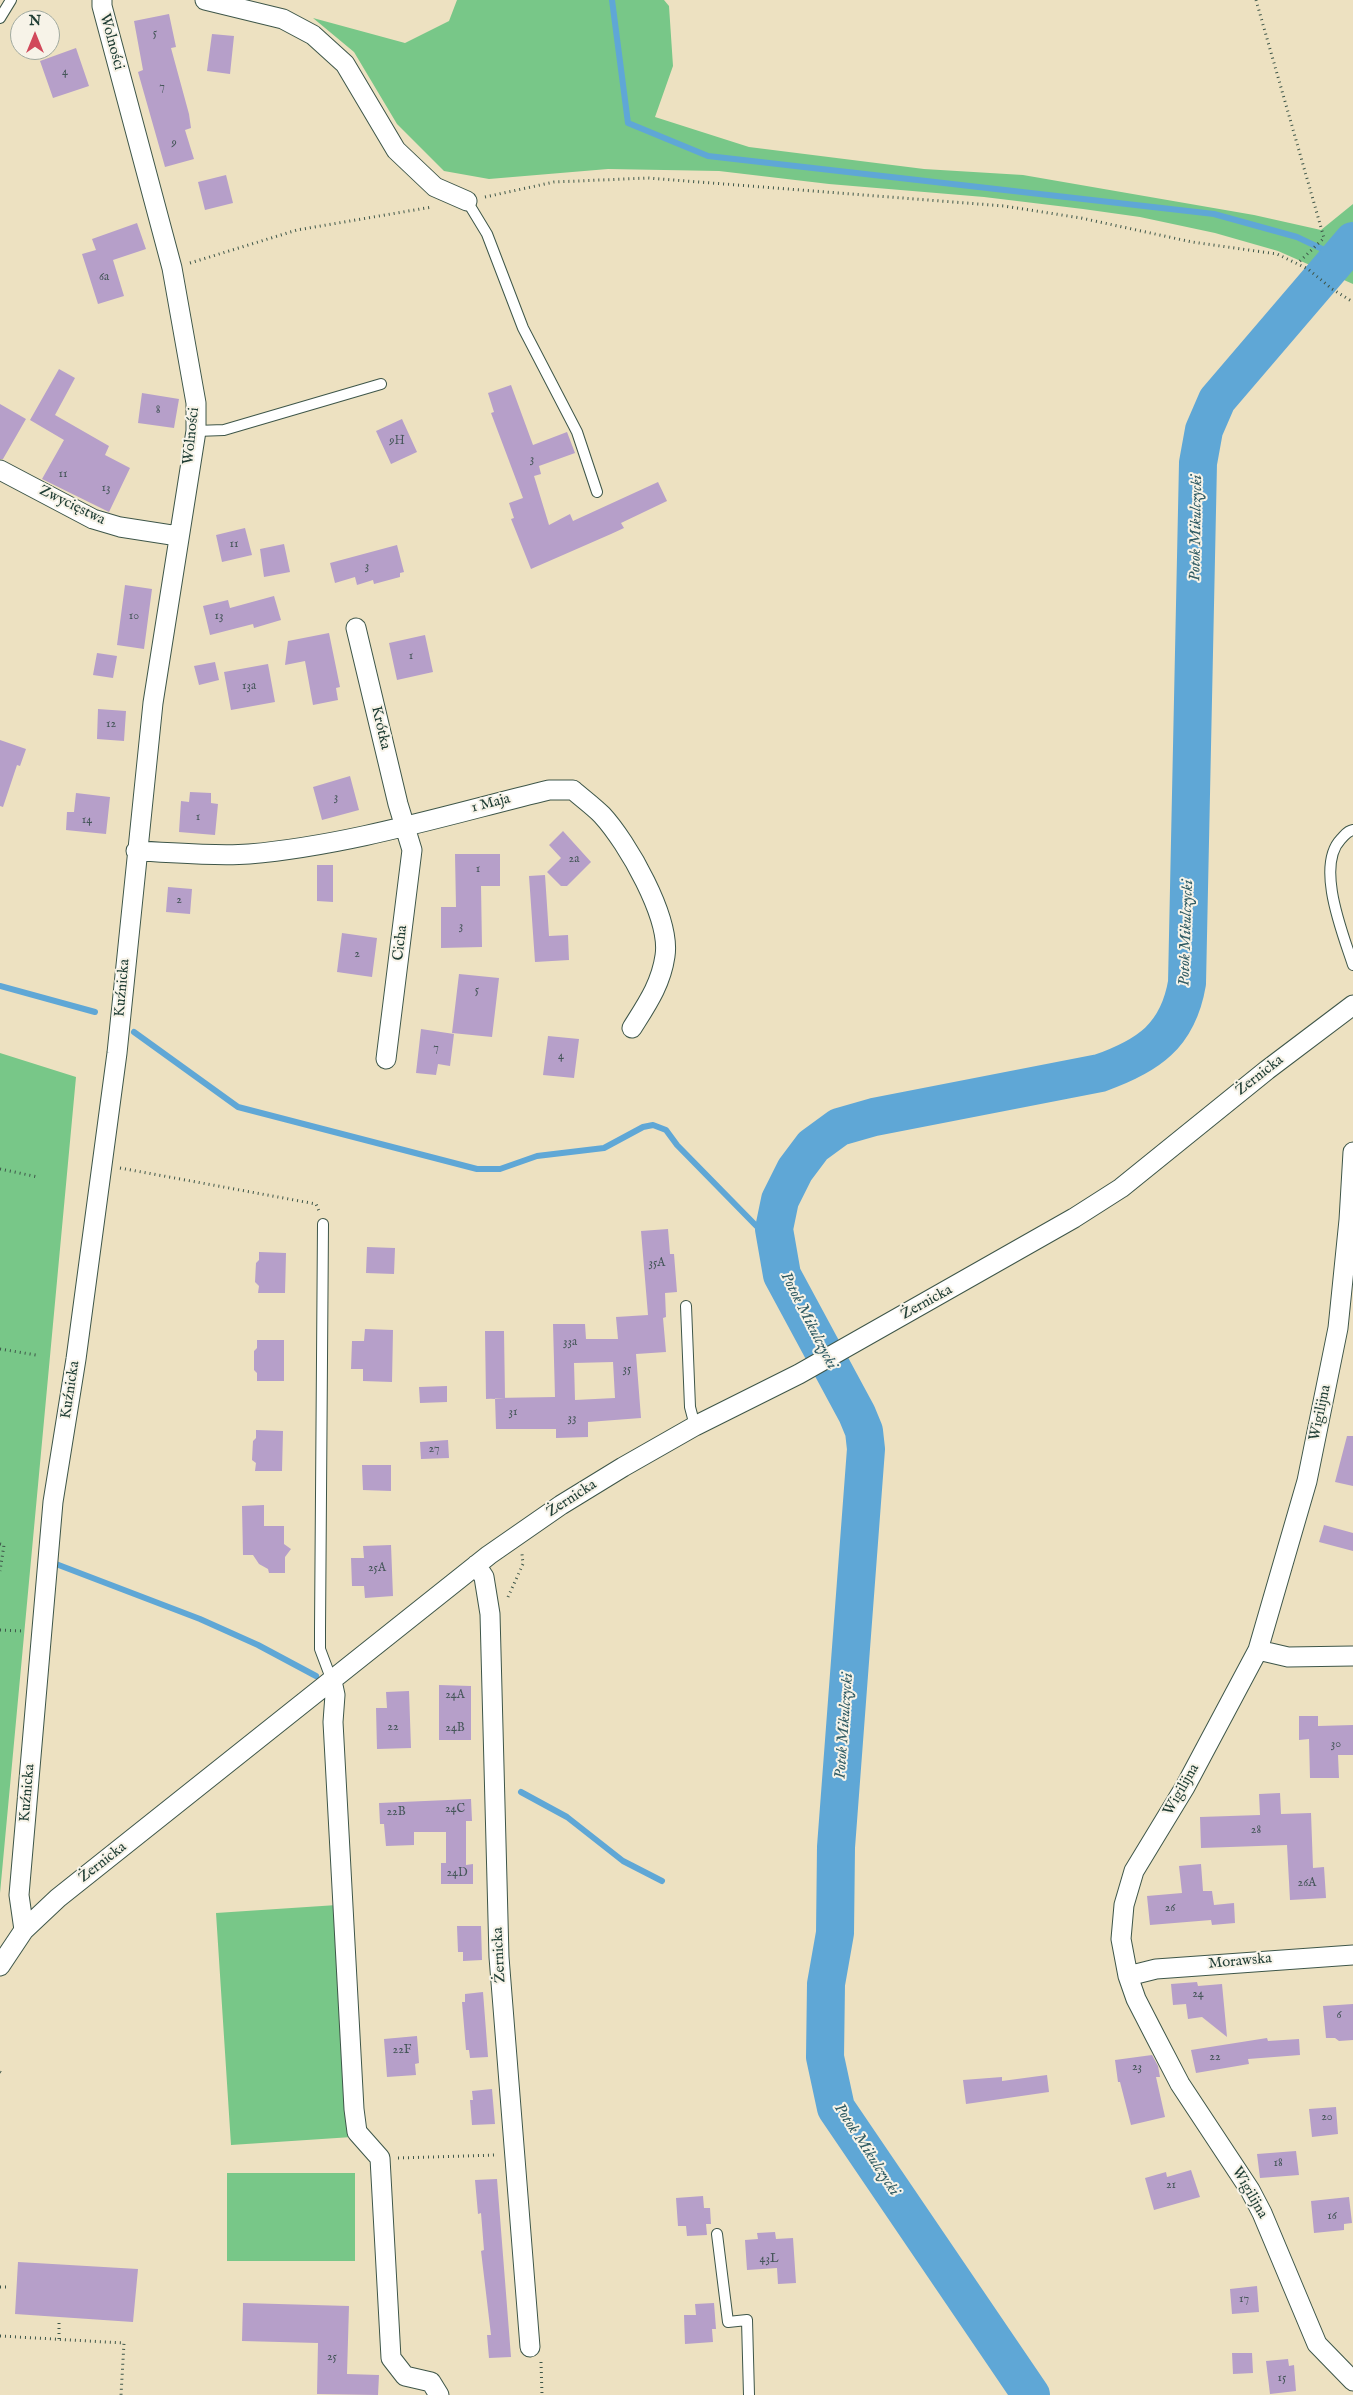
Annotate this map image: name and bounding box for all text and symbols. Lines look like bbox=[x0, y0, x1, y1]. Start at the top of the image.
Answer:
north arrow bbox=[10, 10, 60, 60]
text: N bbox=[29, 12, 41, 30]
street label: Wolności bbox=[95, 12, 127, 72]
house number: 5 bbox=[153, 27, 157, 41]
house number: 4 bbox=[62, 66, 68, 80]
house number: 7 bbox=[159, 81, 165, 95]
house number: 9 bbox=[171, 137, 177, 151]
house number: 6a bbox=[99, 271, 109, 285]
house number: 8 bbox=[156, 404, 160, 418]
street label: Wolności bbox=[180, 406, 204, 466]
house number: 9H bbox=[389, 435, 405, 449]
house number: 3 bbox=[530, 453, 534, 467]
house number: 11 bbox=[59, 468, 67, 482]
water label: Potok Mikulczycki bbox=[1186, 475, 1208, 581]
street label: Zwycięstwa bbox=[36, 482, 108, 530]
house number: 13 bbox=[102, 482, 110, 496]
house number: 11 bbox=[230, 538, 238, 552]
house number: 3 bbox=[365, 560, 369, 574]
house number: 10 bbox=[129, 610, 139, 624]
house number: 13 bbox=[215, 610, 223, 624]
house number: 1 bbox=[409, 650, 413, 664]
house number: 13a bbox=[242, 680, 256, 694]
street label: Krótka bbox=[366, 704, 394, 752]
house number: 12 bbox=[106, 718, 116, 732]
street label: 1 Maja bbox=[470, 790, 512, 818]
house number: 3 bbox=[334, 791, 338, 805]
house number: 1 bbox=[196, 811, 200, 825]
house number: 14 bbox=[82, 814, 92, 828]
house number: 2a bbox=[569, 853, 579, 867]
house number: 1 bbox=[476, 863, 480, 877]
water label: Potok Mikulczycki bbox=[1176, 879, 1198, 987]
house number: 2 bbox=[176, 894, 182, 908]
house number: 3 bbox=[459, 920, 463, 934]
street label: Cicha bbox=[390, 924, 412, 962]
house number: 2 bbox=[354, 948, 360, 962]
street label: Kuźnicka bbox=[111, 958, 135, 1018]
house number: 5 bbox=[475, 984, 479, 998]
house number: 7 bbox=[433, 1042, 439, 1056]
house number: 4 bbox=[558, 1050, 564, 1064]
street label: Żernicka bbox=[1232, 1052, 1288, 1100]
house number: 35A bbox=[649, 1257, 665, 1271]
water label: Potok Mikulczycki bbox=[775, 1269, 841, 1373]
street label: Żernicka bbox=[898, 1282, 956, 1324]
house number: 33a bbox=[563, 1336, 577, 1350]
street label: Kuźnicka bbox=[58, 1360, 84, 1420]
house number: 35 bbox=[623, 1363, 631, 1377]
street label: Wigilijna bbox=[1306, 1383, 1336, 1443]
house number: 31 bbox=[509, 1406, 517, 1420]
house number: 33 bbox=[568, 1412, 576, 1426]
house number: 27 bbox=[428, 1443, 440, 1457]
street label: Żernicka bbox=[544, 1476, 600, 1522]
house number: 25A bbox=[368, 1562, 386, 1576]
water label: Potok Mikulczycki bbox=[832, 1672, 858, 1780]
house number: 24A bbox=[445, 1689, 465, 1703]
house number: 22 bbox=[387, 1721, 399, 1735]
house number: 24B bbox=[445, 1722, 465, 1736]
house number: 30 bbox=[1331, 1738, 1341, 1752]
street label: Wigilijna bbox=[1160, 1761, 1204, 1819]
street label: Kuźnicka bbox=[16, 1763, 40, 1823]
house number: 24C bbox=[445, 1803, 465, 1817]
house number: 22B bbox=[386, 1806, 406, 1820]
house number: 28 bbox=[1251, 1824, 1261, 1838]
street label: Żernicka bbox=[75, 1839, 131, 1887]
house number: 24D bbox=[446, 1867, 468, 1881]
house number: 26A bbox=[1298, 1877, 1316, 1891]
house number: 26 bbox=[1165, 1902, 1175, 1916]
street label: Żernicka bbox=[490, 1927, 510, 1983]
street label: Morawska bbox=[1208, 1950, 1272, 1974]
house number: 24 bbox=[1192, 1988, 1204, 2002]
house number: 6 bbox=[1336, 2009, 1342, 2023]
house number: 22F bbox=[393, 2044, 411, 2058]
house number: 22 bbox=[1209, 2051, 1221, 2065]
house number: 23 bbox=[1132, 2061, 1142, 2075]
water label: Potok Mikulczycki bbox=[829, 2100, 903, 2200]
house number: 20 bbox=[1321, 2111, 1333, 2125]
house number: 18 bbox=[1273, 2157, 1283, 2171]
street label: Wigilijna bbox=[1227, 2164, 1271, 2222]
house number: 21 bbox=[1166, 2179, 1176, 2193]
house number: 16 bbox=[1327, 2210, 1337, 2224]
house number: 43L bbox=[760, 2253, 778, 2267]
house number: 17 bbox=[1239, 2293, 1249, 2307]
house number: 25 bbox=[327, 2351, 337, 2365]
house number: 15 bbox=[1278, 2372, 1286, 2386]

